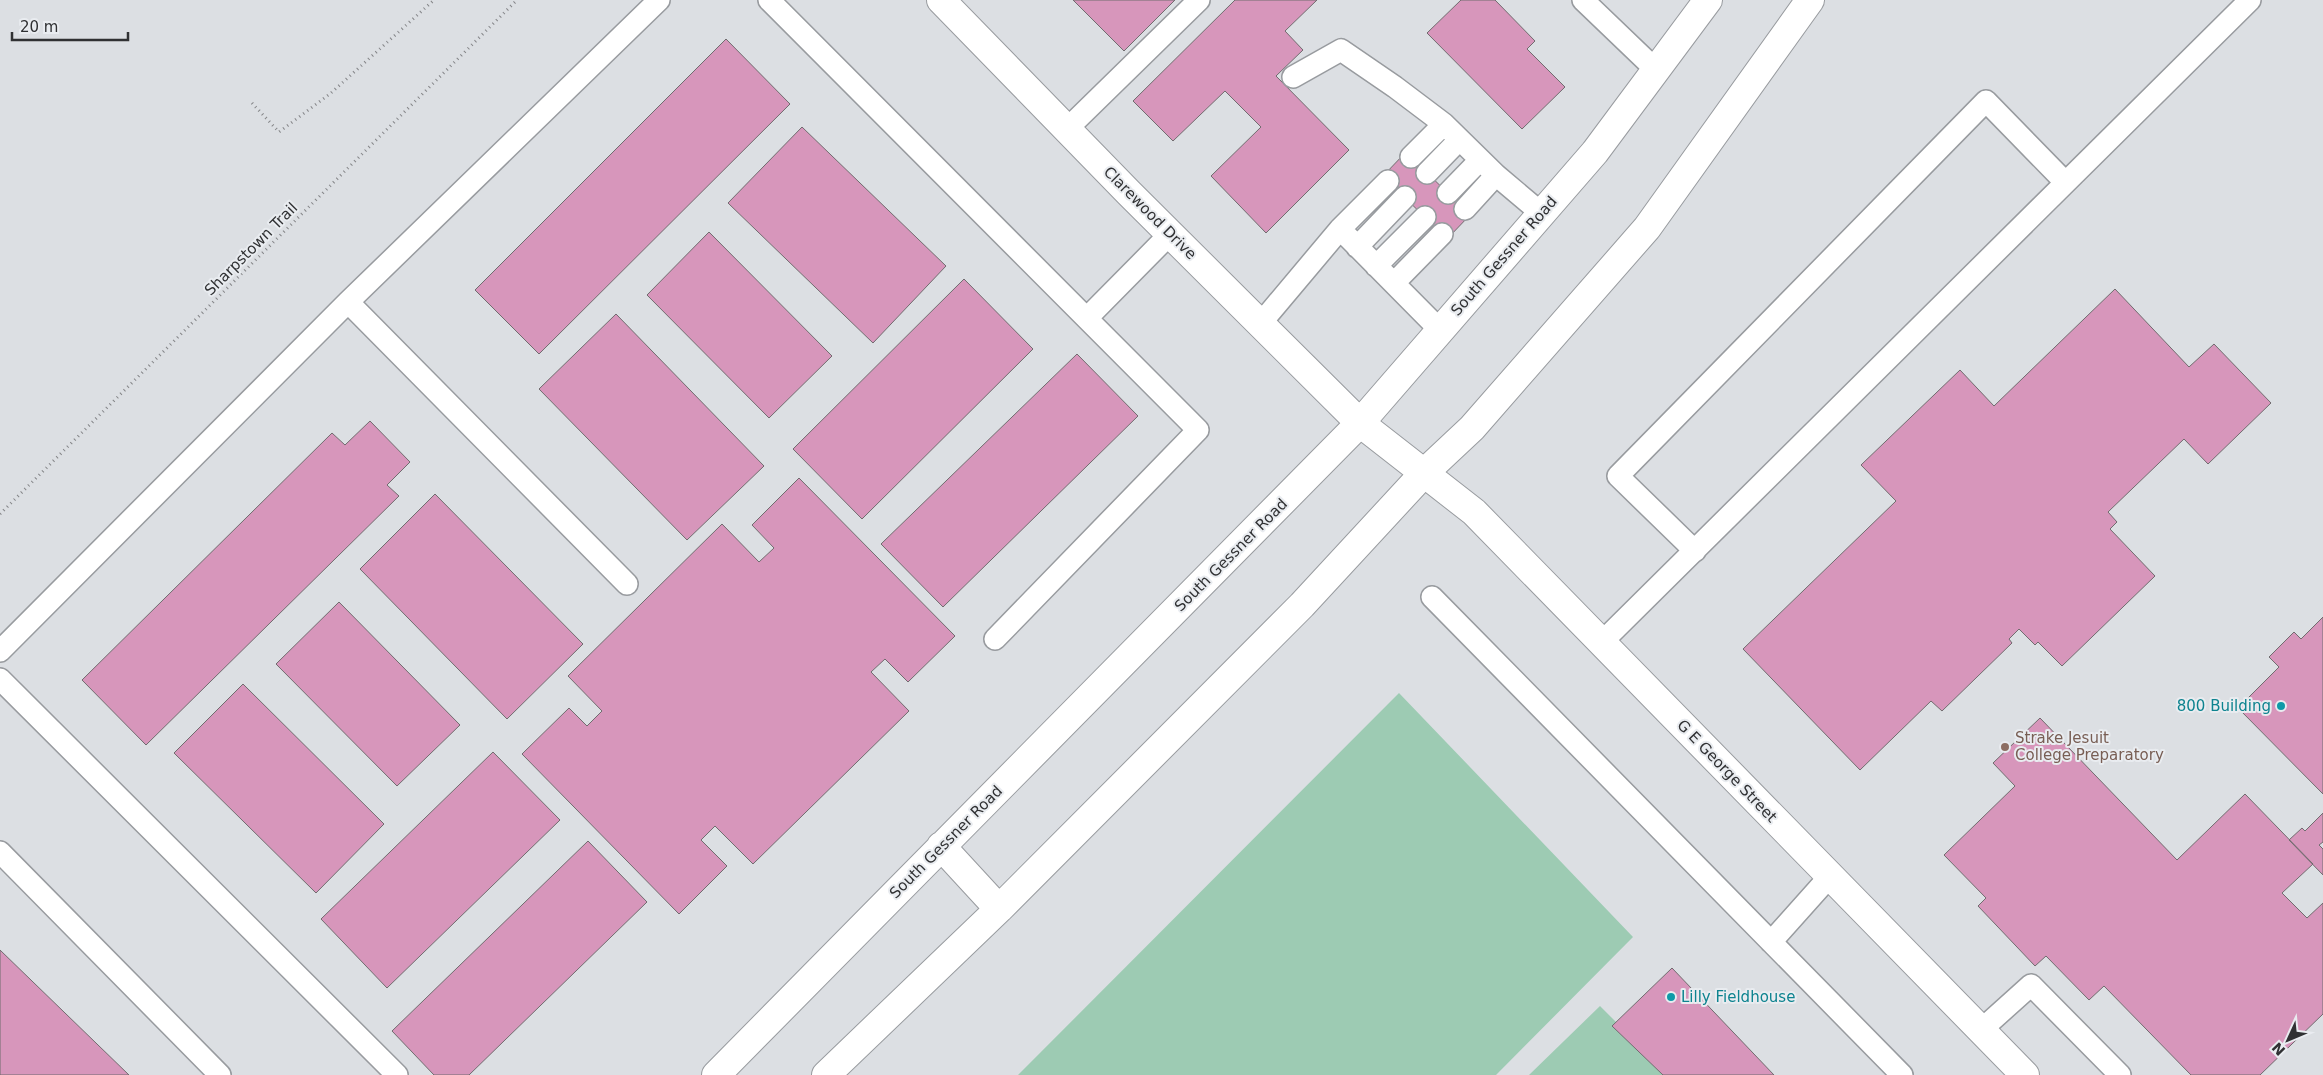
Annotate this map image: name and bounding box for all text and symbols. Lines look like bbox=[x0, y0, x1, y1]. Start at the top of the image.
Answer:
scale bar bbox=[12, 10, 129, 42]
text: 20 m bbox=[20, 18, 58, 36]
street label: Clarewood Drive bbox=[1100, 163, 1200, 263]
street label: South Gessner Road bbox=[1447, 193, 1561, 319]
street label: Sharpstown Trail bbox=[201, 199, 301, 299]
street label: South Gessner Road bbox=[1171, 495, 1291, 615]
place label: 800 Building bbox=[2177, 697, 2271, 715]
marker: 800 Building bbox=[2275, 700, 2287, 712]
street label: G E George Street bbox=[1673, 716, 1781, 826]
place label: Strake Jesuit College Preparatory bbox=[2015, 729, 2164, 764]
marker: Strake Jesuit College Preparatory bbox=[1999, 741, 2011, 753]
street label: South Gessner Road bbox=[886, 782, 1006, 902]
place label: Lilly Fieldhouse bbox=[1681, 988, 1795, 1006]
marker: Lilly Fieldhouse bbox=[1665, 991, 1677, 1003]
north arrow bbox=[2263, 1015, 2313, 1065]
text: N bbox=[2269, 1039, 2288, 1059]

